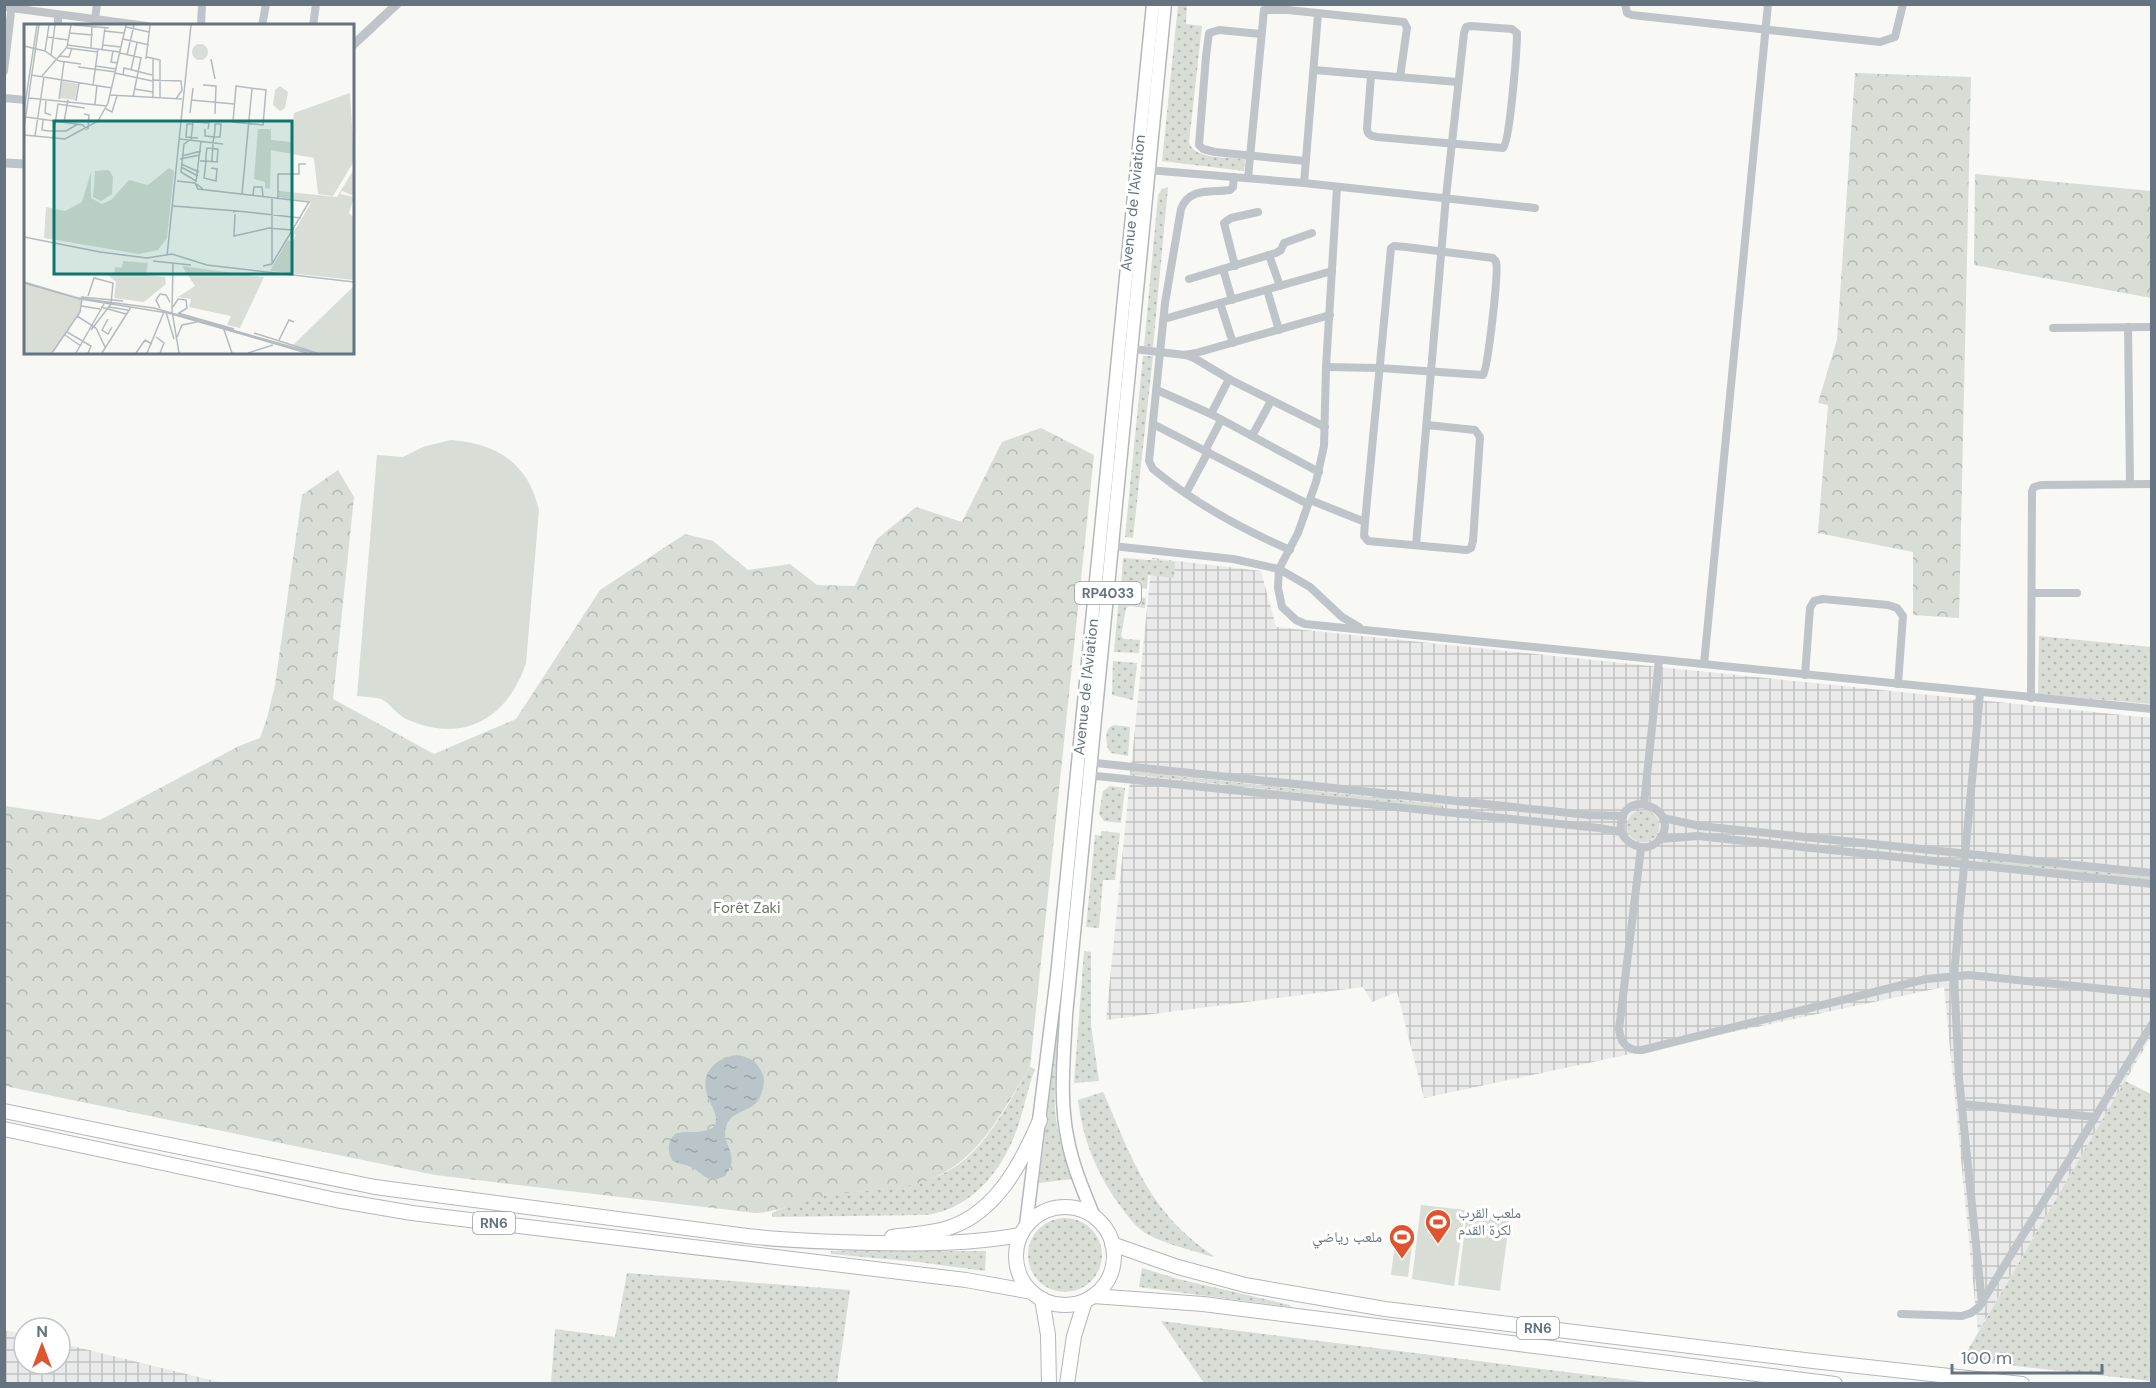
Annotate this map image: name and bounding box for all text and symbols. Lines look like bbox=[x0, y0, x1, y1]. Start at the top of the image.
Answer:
inset map bbox=[24, 24, 354, 354]
street label: Avenue de l'Aviation bbox=[1116, 134, 1150, 272]
road number: RP4033 bbox=[1075, 582, 1141, 604]
street label: Avenue de l'Aviation bbox=[1069, 618, 1103, 756]
park label: Forêt Zaki bbox=[713, 898, 781, 918]
place label: ملعب القرب لكرة القدم bbox=[1458, 1203, 1521, 1240]
sports icon: ملعب القرب لكرة القدم bbox=[1423, 1207, 1453, 1245]
road number: RN6 bbox=[473, 1212, 515, 1234]
sports icon: ملعب رياضي bbox=[1387, 1222, 1417, 1260]
place label: ملعب رياضي bbox=[1312, 1227, 1382, 1249]
north arrow bbox=[12, 1316, 72, 1376]
road number: RN6 bbox=[1517, 1317, 1559, 1339]
text: N bbox=[36, 1321, 48, 1342]
scale bar bbox=[1952, 1337, 2102, 1375]
text: 100 m bbox=[1961, 1346, 2012, 1370]

